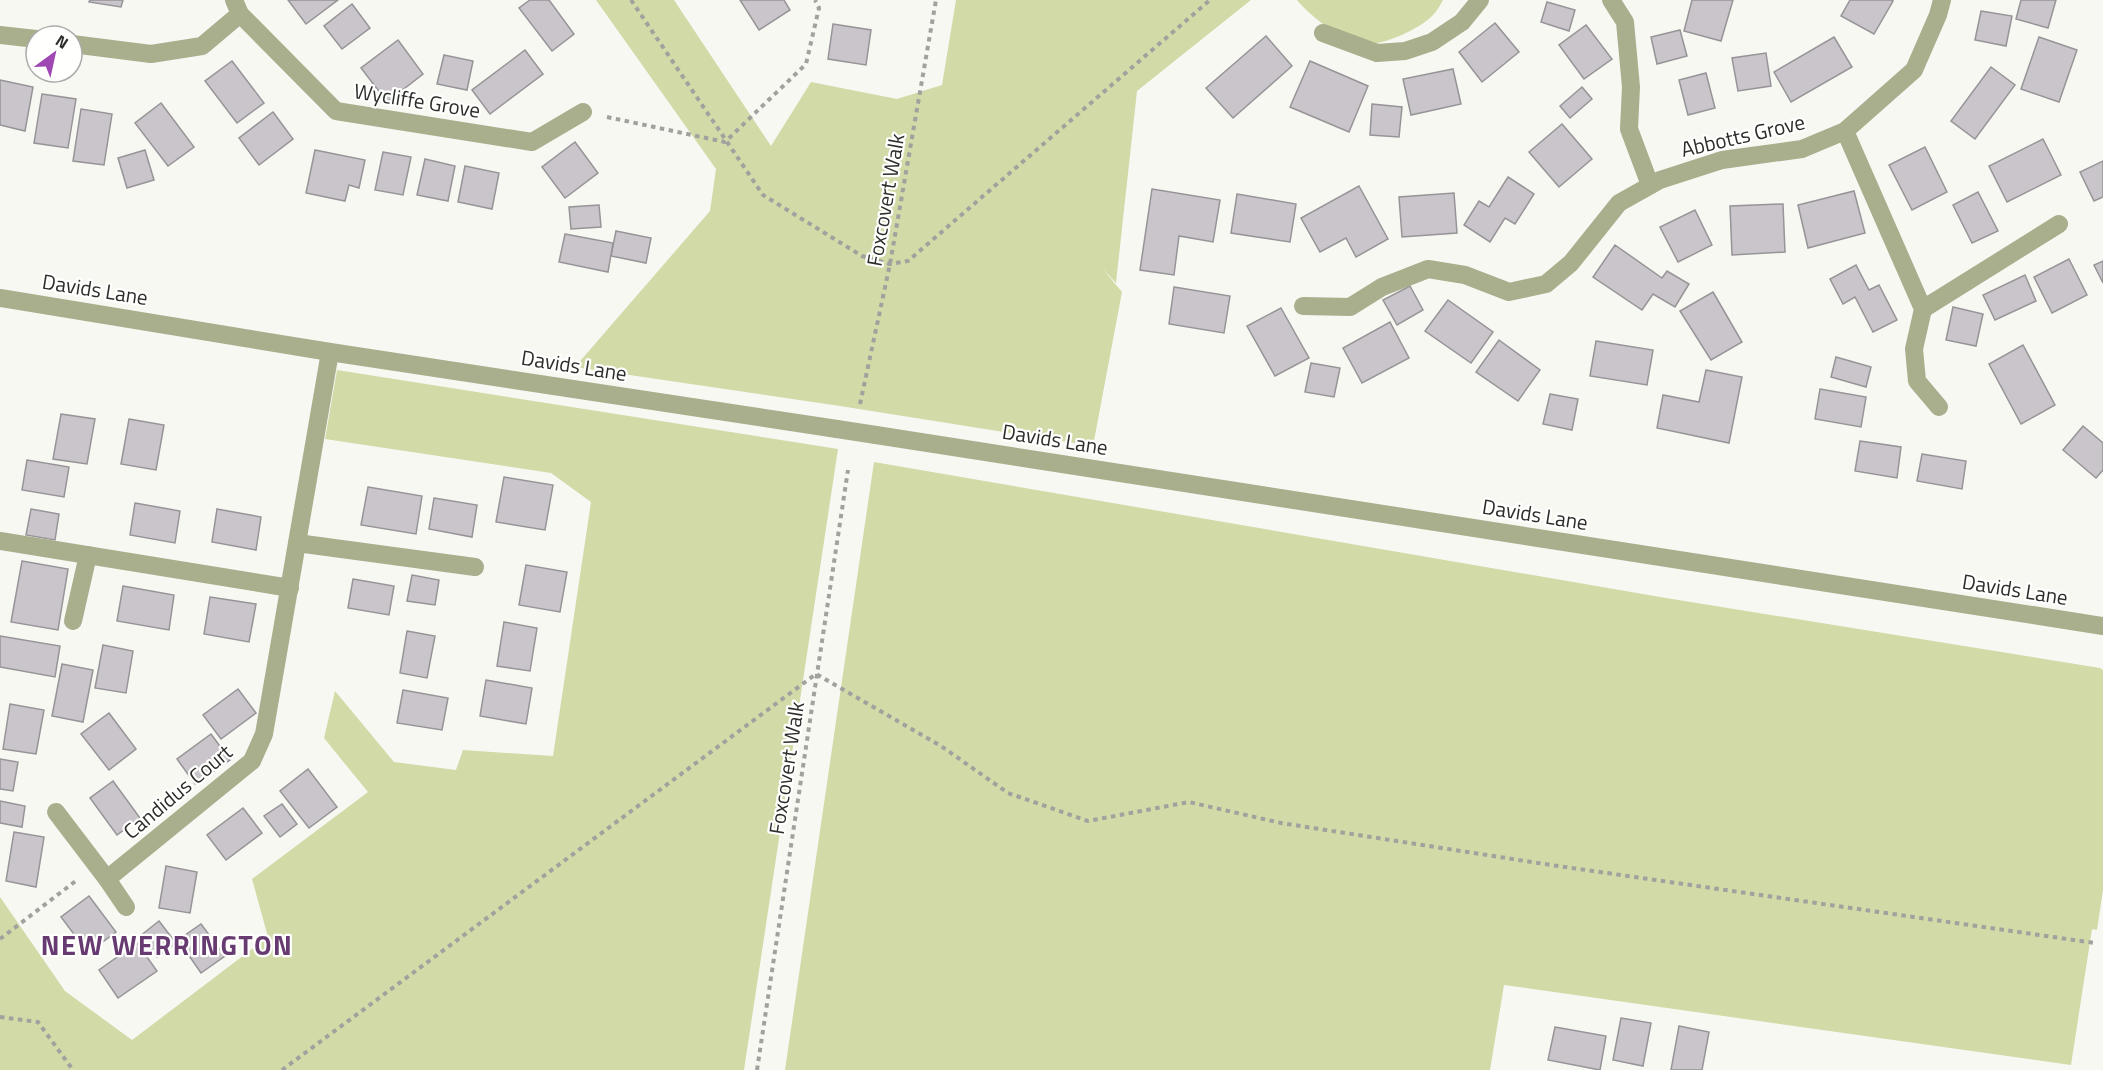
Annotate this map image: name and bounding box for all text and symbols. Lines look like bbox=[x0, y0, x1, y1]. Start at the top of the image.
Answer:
north arrow bbox=[24, 24, 84, 84]
text: N bbox=[51, 28, 73, 55]
street label: Wycliffe Grove bbox=[352, 74, 483, 126]
street label: Abbotts Grove bbox=[1678, 105, 1808, 165]
street label: Foxcovert Walk bbox=[858, 131, 912, 269]
street label: Davids Lane bbox=[40, 265, 150, 313]
street label: Davids Lane bbox=[519, 341, 629, 389]
street label: Davids Lane bbox=[1000, 415, 1110, 463]
street label: Davids Lane bbox=[1480, 490, 1590, 538]
street label: Davids Lane bbox=[1960, 565, 2070, 613]
street label: Foxcovert Walk bbox=[760, 699, 812, 837]
street label: Candidus Court bbox=[116, 736, 239, 846]
district label: NEW WERRINGTON bbox=[41, 924, 293, 965]

